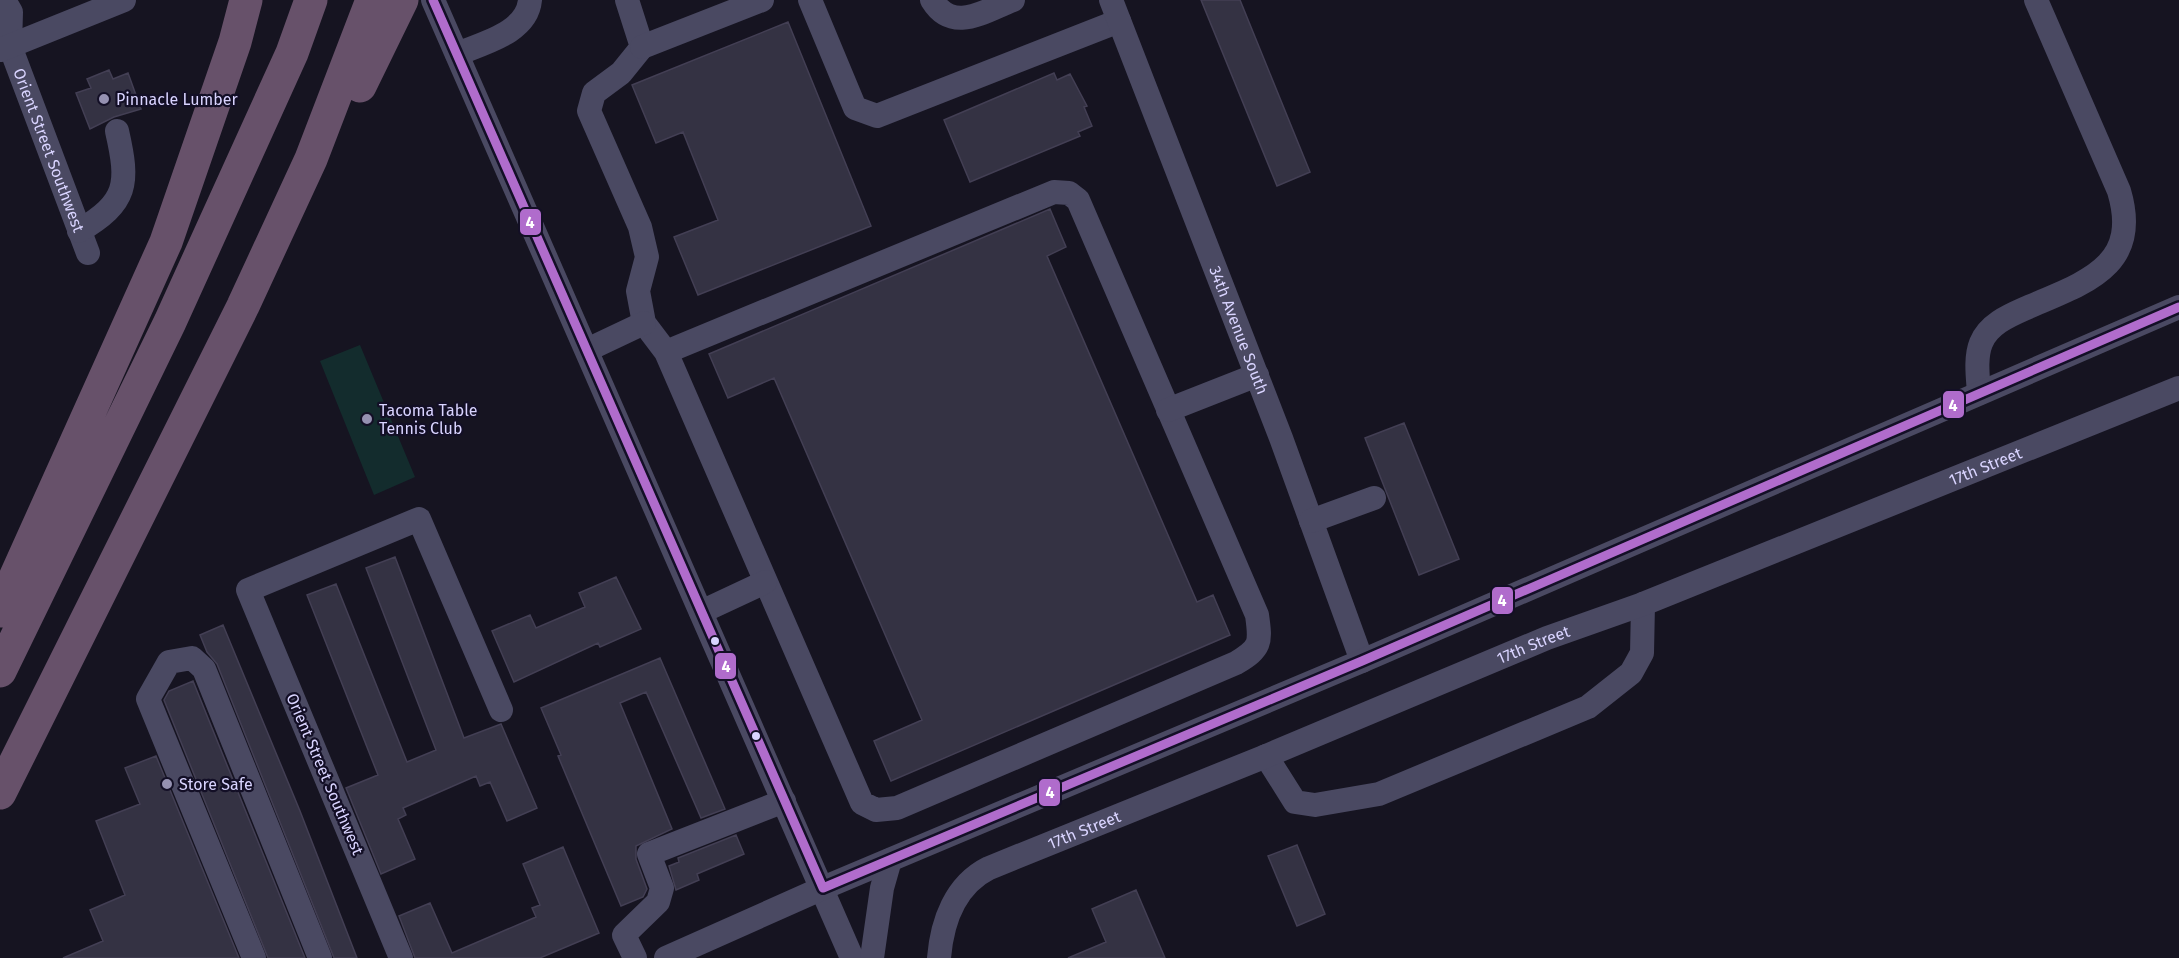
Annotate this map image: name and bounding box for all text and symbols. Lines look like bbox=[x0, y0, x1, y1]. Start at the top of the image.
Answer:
street label: Orient Street Southwest bbox=[10, 65, 89, 235]
place label: Pinnacle Lumber bbox=[116, 90, 238, 109]
marker: Pinnacle Lumber bbox=[97, 92, 111, 106]
line badge: 4 bbox=[519, 208, 542, 236]
text: 4 bbox=[525, 213, 535, 232]
street label: 34th Avenue South bbox=[1206, 263, 1273, 397]
line badge: 4 bbox=[1942, 390, 1965, 419]
text: 4 bbox=[1948, 396, 1958, 415]
place label: Tacoma Table Tennis Club bbox=[379, 401, 478, 438]
marker: Tacoma Table Tennis Club bbox=[360, 412, 374, 426]
street label: 17th Street bbox=[1946, 443, 2025, 489]
line badge: 4 bbox=[1491, 586, 1514, 615]
text: 4 bbox=[1497, 591, 1507, 610]
street label: 17th Street bbox=[1494, 621, 1572, 668]
unlabelled marker bbox=[709, 635, 721, 647]
line badge: 4 bbox=[714, 652, 737, 680]
text: 4 bbox=[721, 657, 731, 676]
street label: Orient Street Southwest bbox=[282, 690, 368, 858]
unlabelled marker bbox=[750, 730, 762, 742]
place label: Store Safe bbox=[179, 775, 253, 794]
marker: Store Safe bbox=[160, 777, 174, 791]
line badge: 4 bbox=[1038, 778, 1061, 807]
text: 4 bbox=[1045, 783, 1055, 802]
street label: 17th Street bbox=[1045, 806, 1123, 853]

